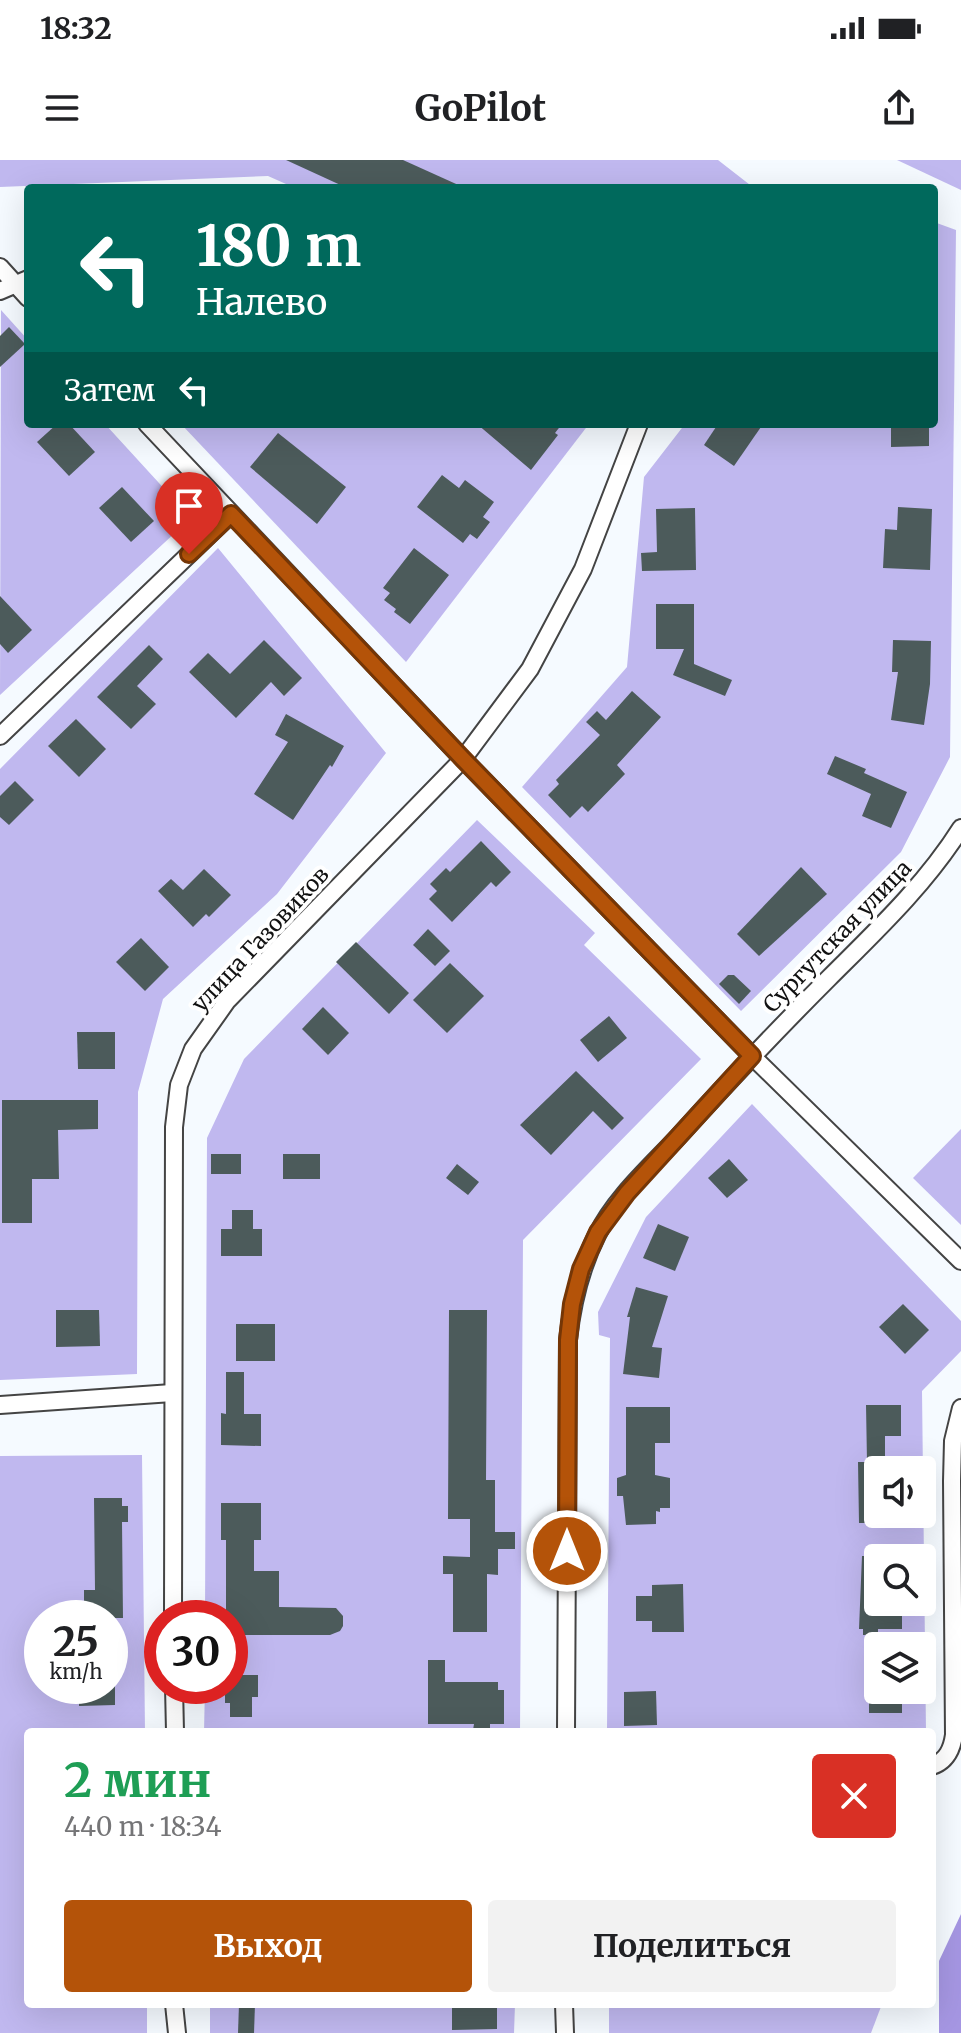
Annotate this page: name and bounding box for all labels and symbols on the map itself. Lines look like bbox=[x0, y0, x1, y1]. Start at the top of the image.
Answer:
pin bbox=[155, 472, 223, 554]
street label: Сургутская улица bbox=[757, 854, 917, 1018]
street label: улица Газовиков bbox=[186, 860, 335, 1017]
position arrow bbox=[525, 1509, 609, 1593]
speed limit sign: 30 bbox=[144, 1600, 248, 1704]

